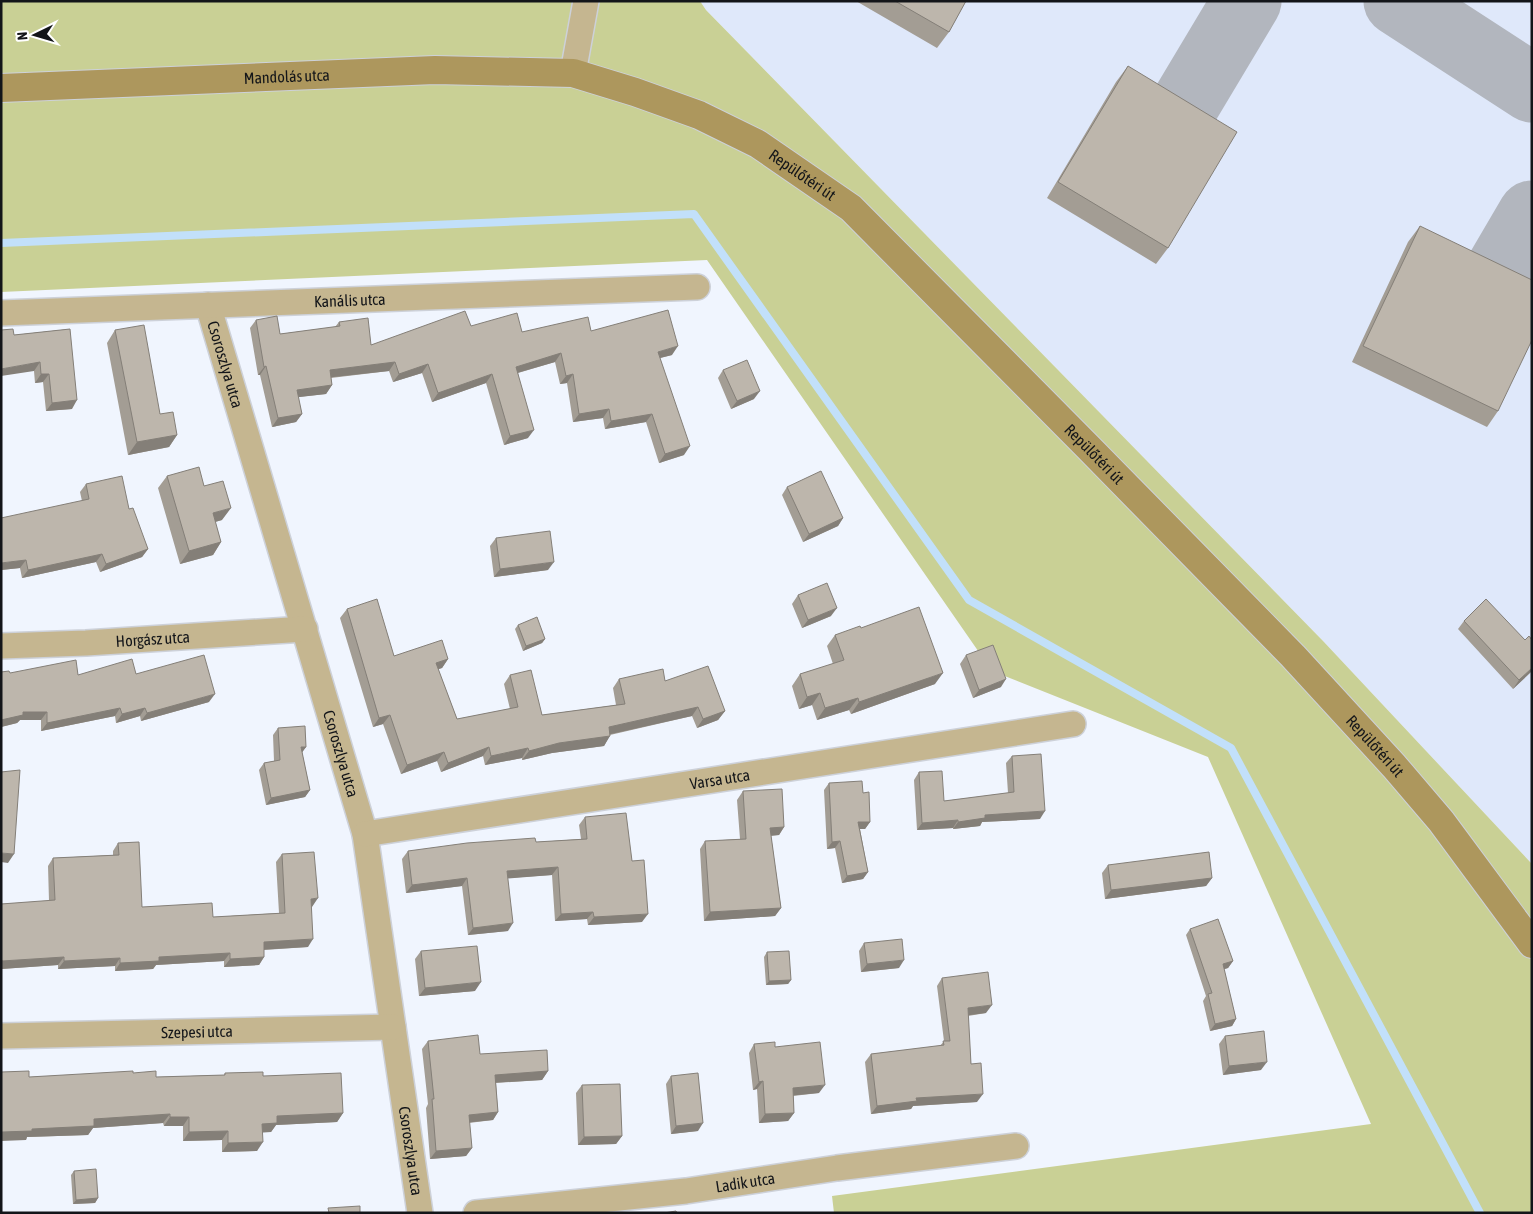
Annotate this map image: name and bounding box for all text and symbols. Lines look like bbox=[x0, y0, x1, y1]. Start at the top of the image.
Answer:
north arrow bbox=[10, 10, 60, 60]
text: N bbox=[14, 31, 30, 41]
street label: Mandolás utca bbox=[243, 65, 330, 87]
street label: Repülőtéri út bbox=[766, 145, 840, 204]
street label: Kanális utca bbox=[314, 290, 386, 310]
street label: Csoroszlya utca bbox=[204, 319, 247, 410]
street label: Repülőtéri út bbox=[1061, 420, 1128, 488]
street label: Horgász utca bbox=[115, 627, 190, 650]
street label: Csoroszlya utca bbox=[320, 708, 363, 799]
street label: Repülőtéri út bbox=[1343, 711, 1408, 780]
street label: Varsa utca bbox=[689, 765, 751, 792]
street label: Szepesi utca bbox=[161, 1022, 233, 1042]
street label: Csoroszlya utca bbox=[396, 1105, 426, 1197]
street label: Ladik utca bbox=[714, 1169, 776, 1195]

